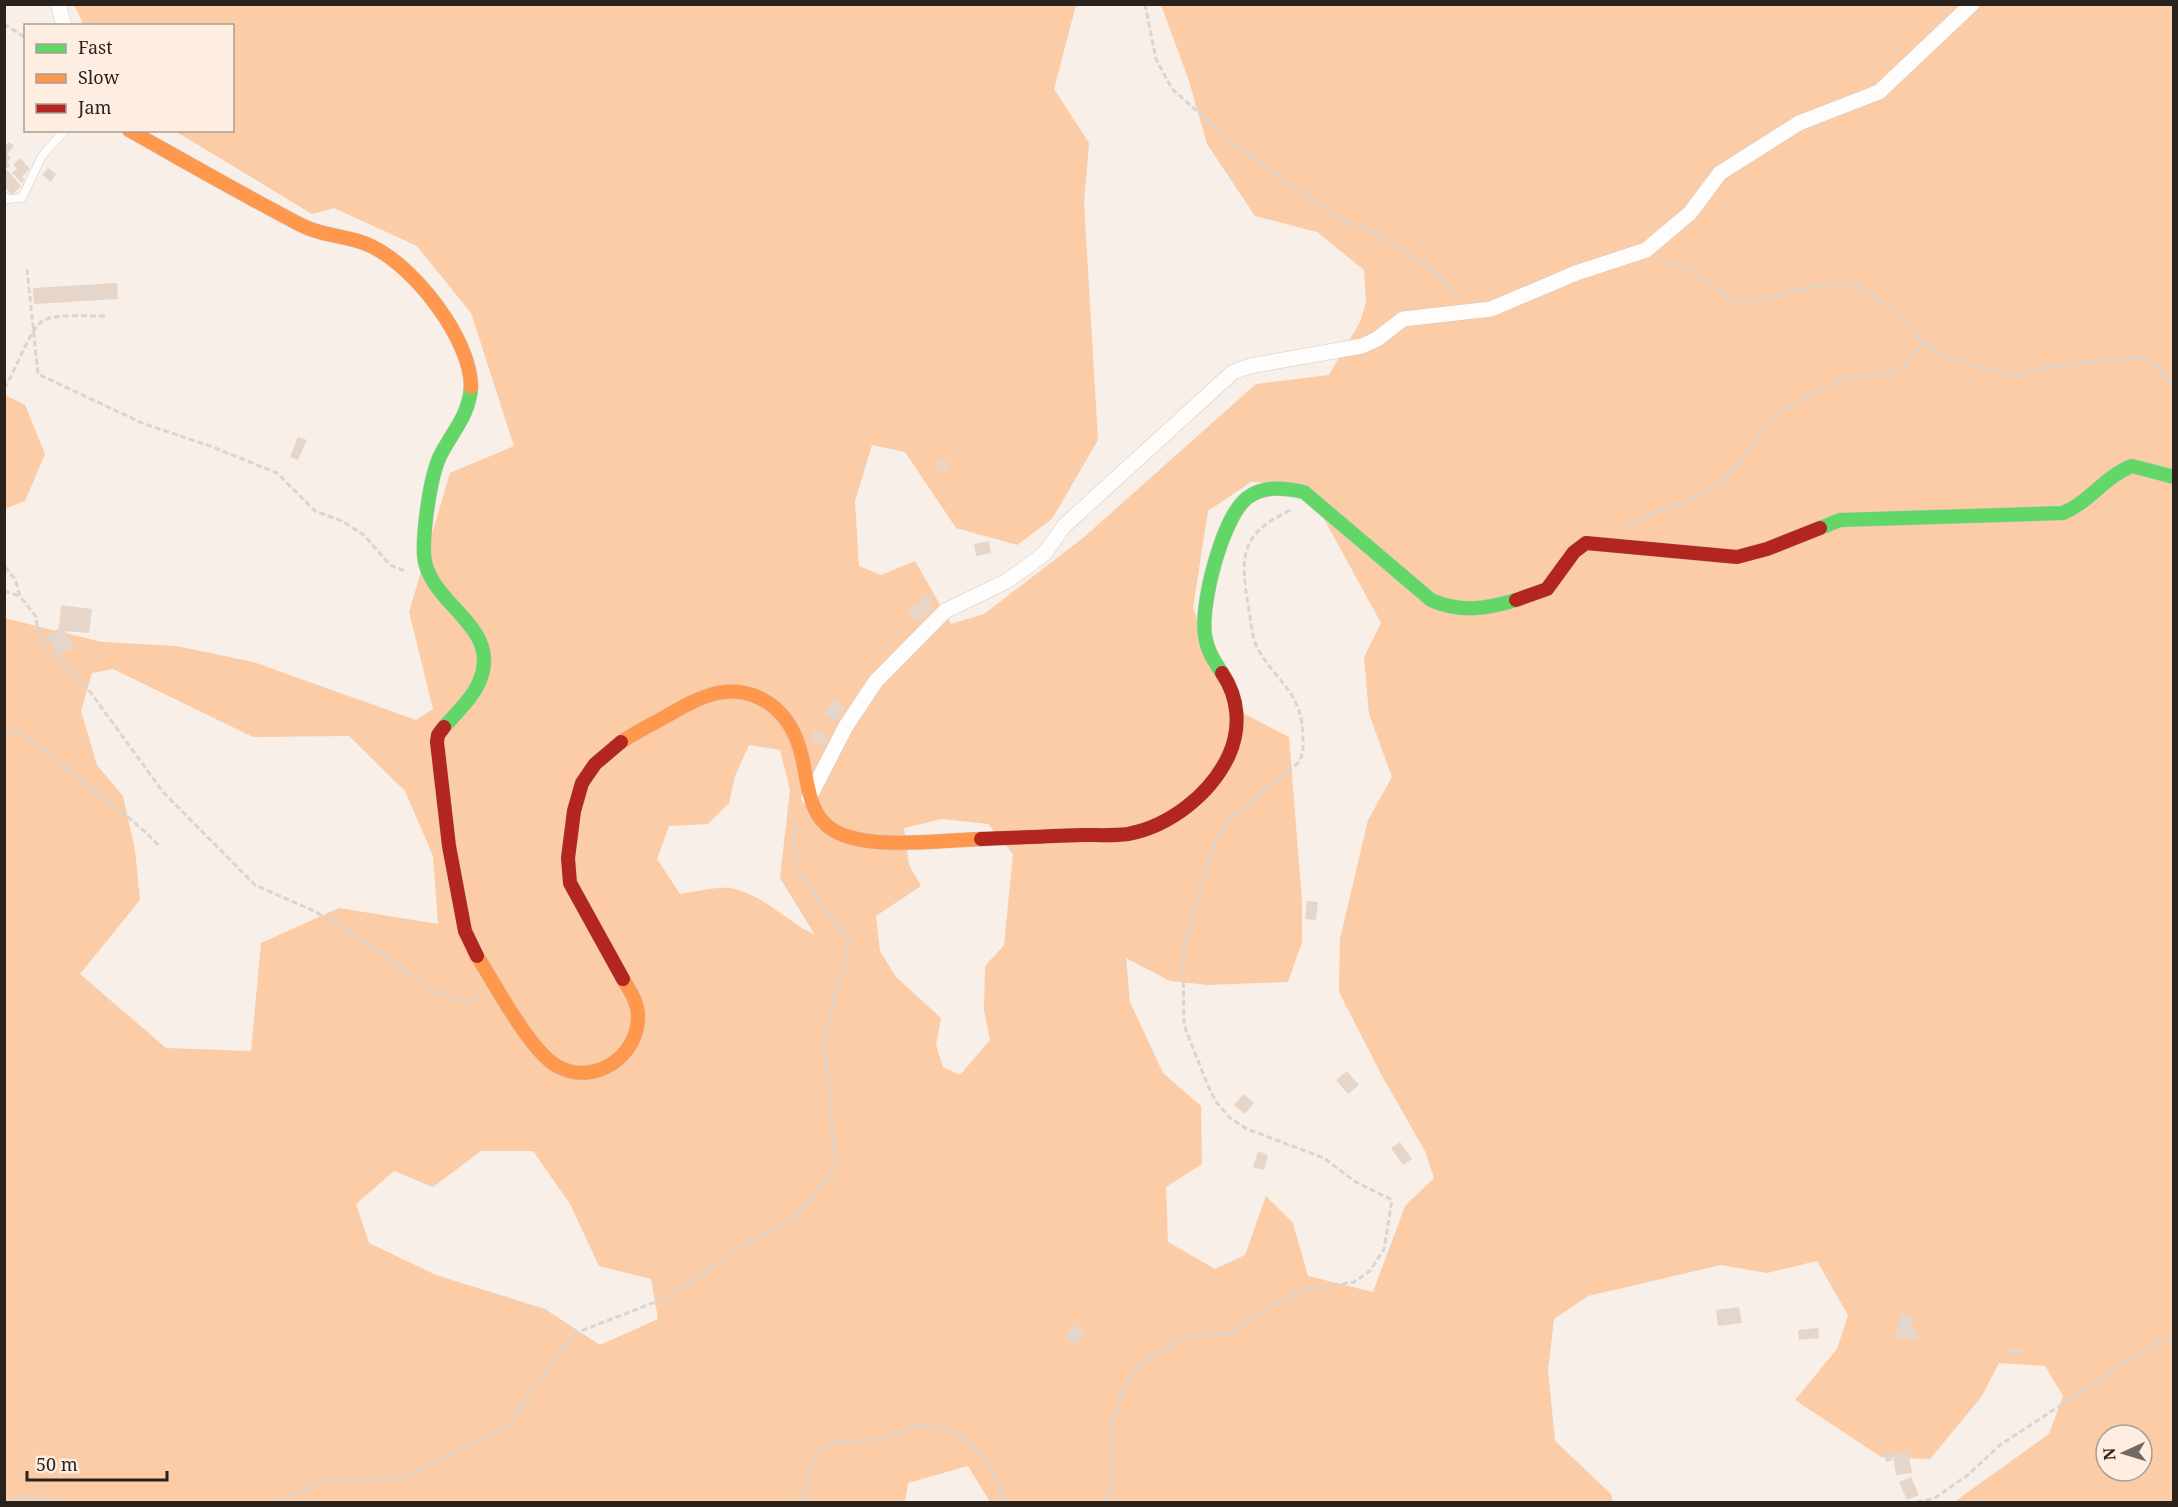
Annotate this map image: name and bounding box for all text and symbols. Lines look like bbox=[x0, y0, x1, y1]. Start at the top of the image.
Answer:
legend bbox=[24, 24, 234, 132]
text: Fast bbox=[78, 35, 113, 59]
text: Slow bbox=[78, 65, 120, 89]
text: Jam bbox=[77, 95, 112, 119]
north arrow bbox=[2094, 1423, 2154, 1483]
scale bar bbox=[27, 1444, 166, 1482]
text: N bbox=[2098, 1447, 2120, 1461]
text: 50 m bbox=[36, 1452, 78, 1476]

